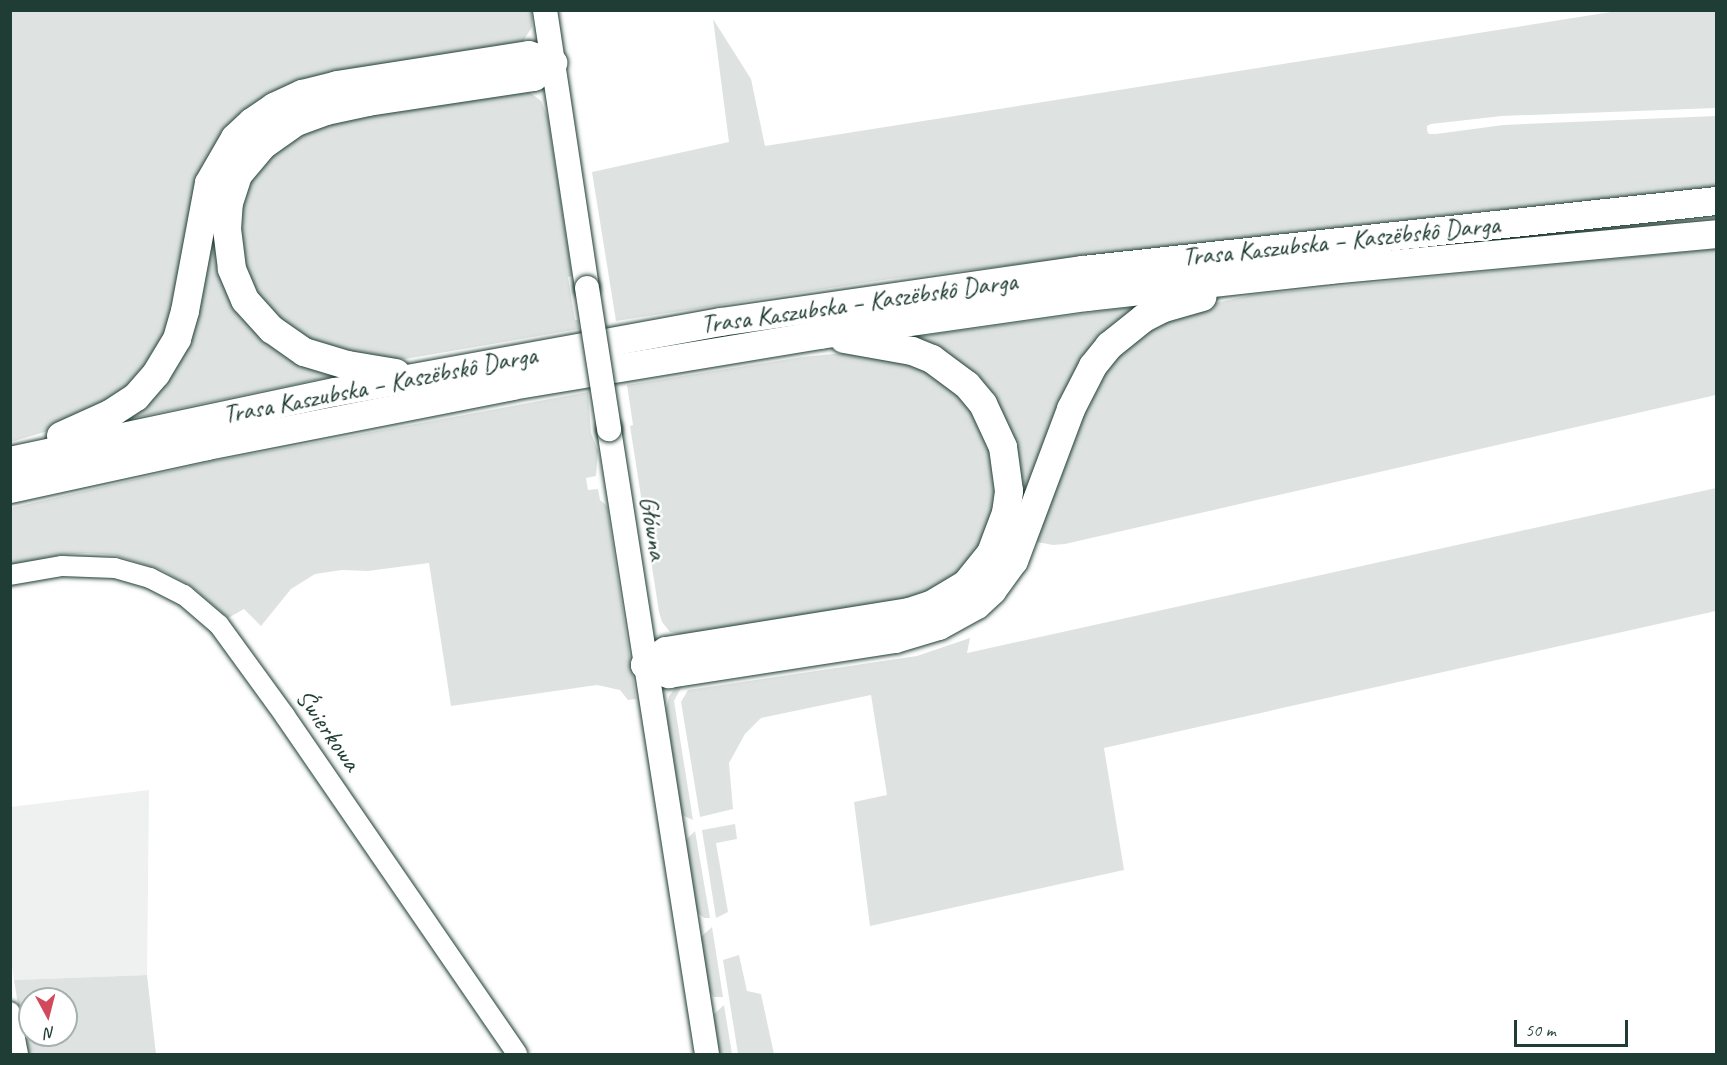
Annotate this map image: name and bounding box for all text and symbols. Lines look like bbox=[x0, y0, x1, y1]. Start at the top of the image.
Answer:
street label: Trasa Kaszubska – Kaszëbskô Darga bbox=[1180, 209, 1502, 273]
street label: Trasa Kaszubska – Kaszëbskô Darga bbox=[698, 265, 1020, 341]
street label: Trasa Kaszubska – Kaszëbskô Darga bbox=[220, 339, 540, 431]
street label: Główna bbox=[633, 494, 673, 562]
street label: Świerkowa bbox=[289, 683, 367, 777]
north arrow bbox=[18, 987, 78, 1047]
scale bar bbox=[1517, 1008, 1631, 1046]
text: 50 m bbox=[1525, 1019, 1556, 1041]
text: N bbox=[44, 1022, 56, 1043]

